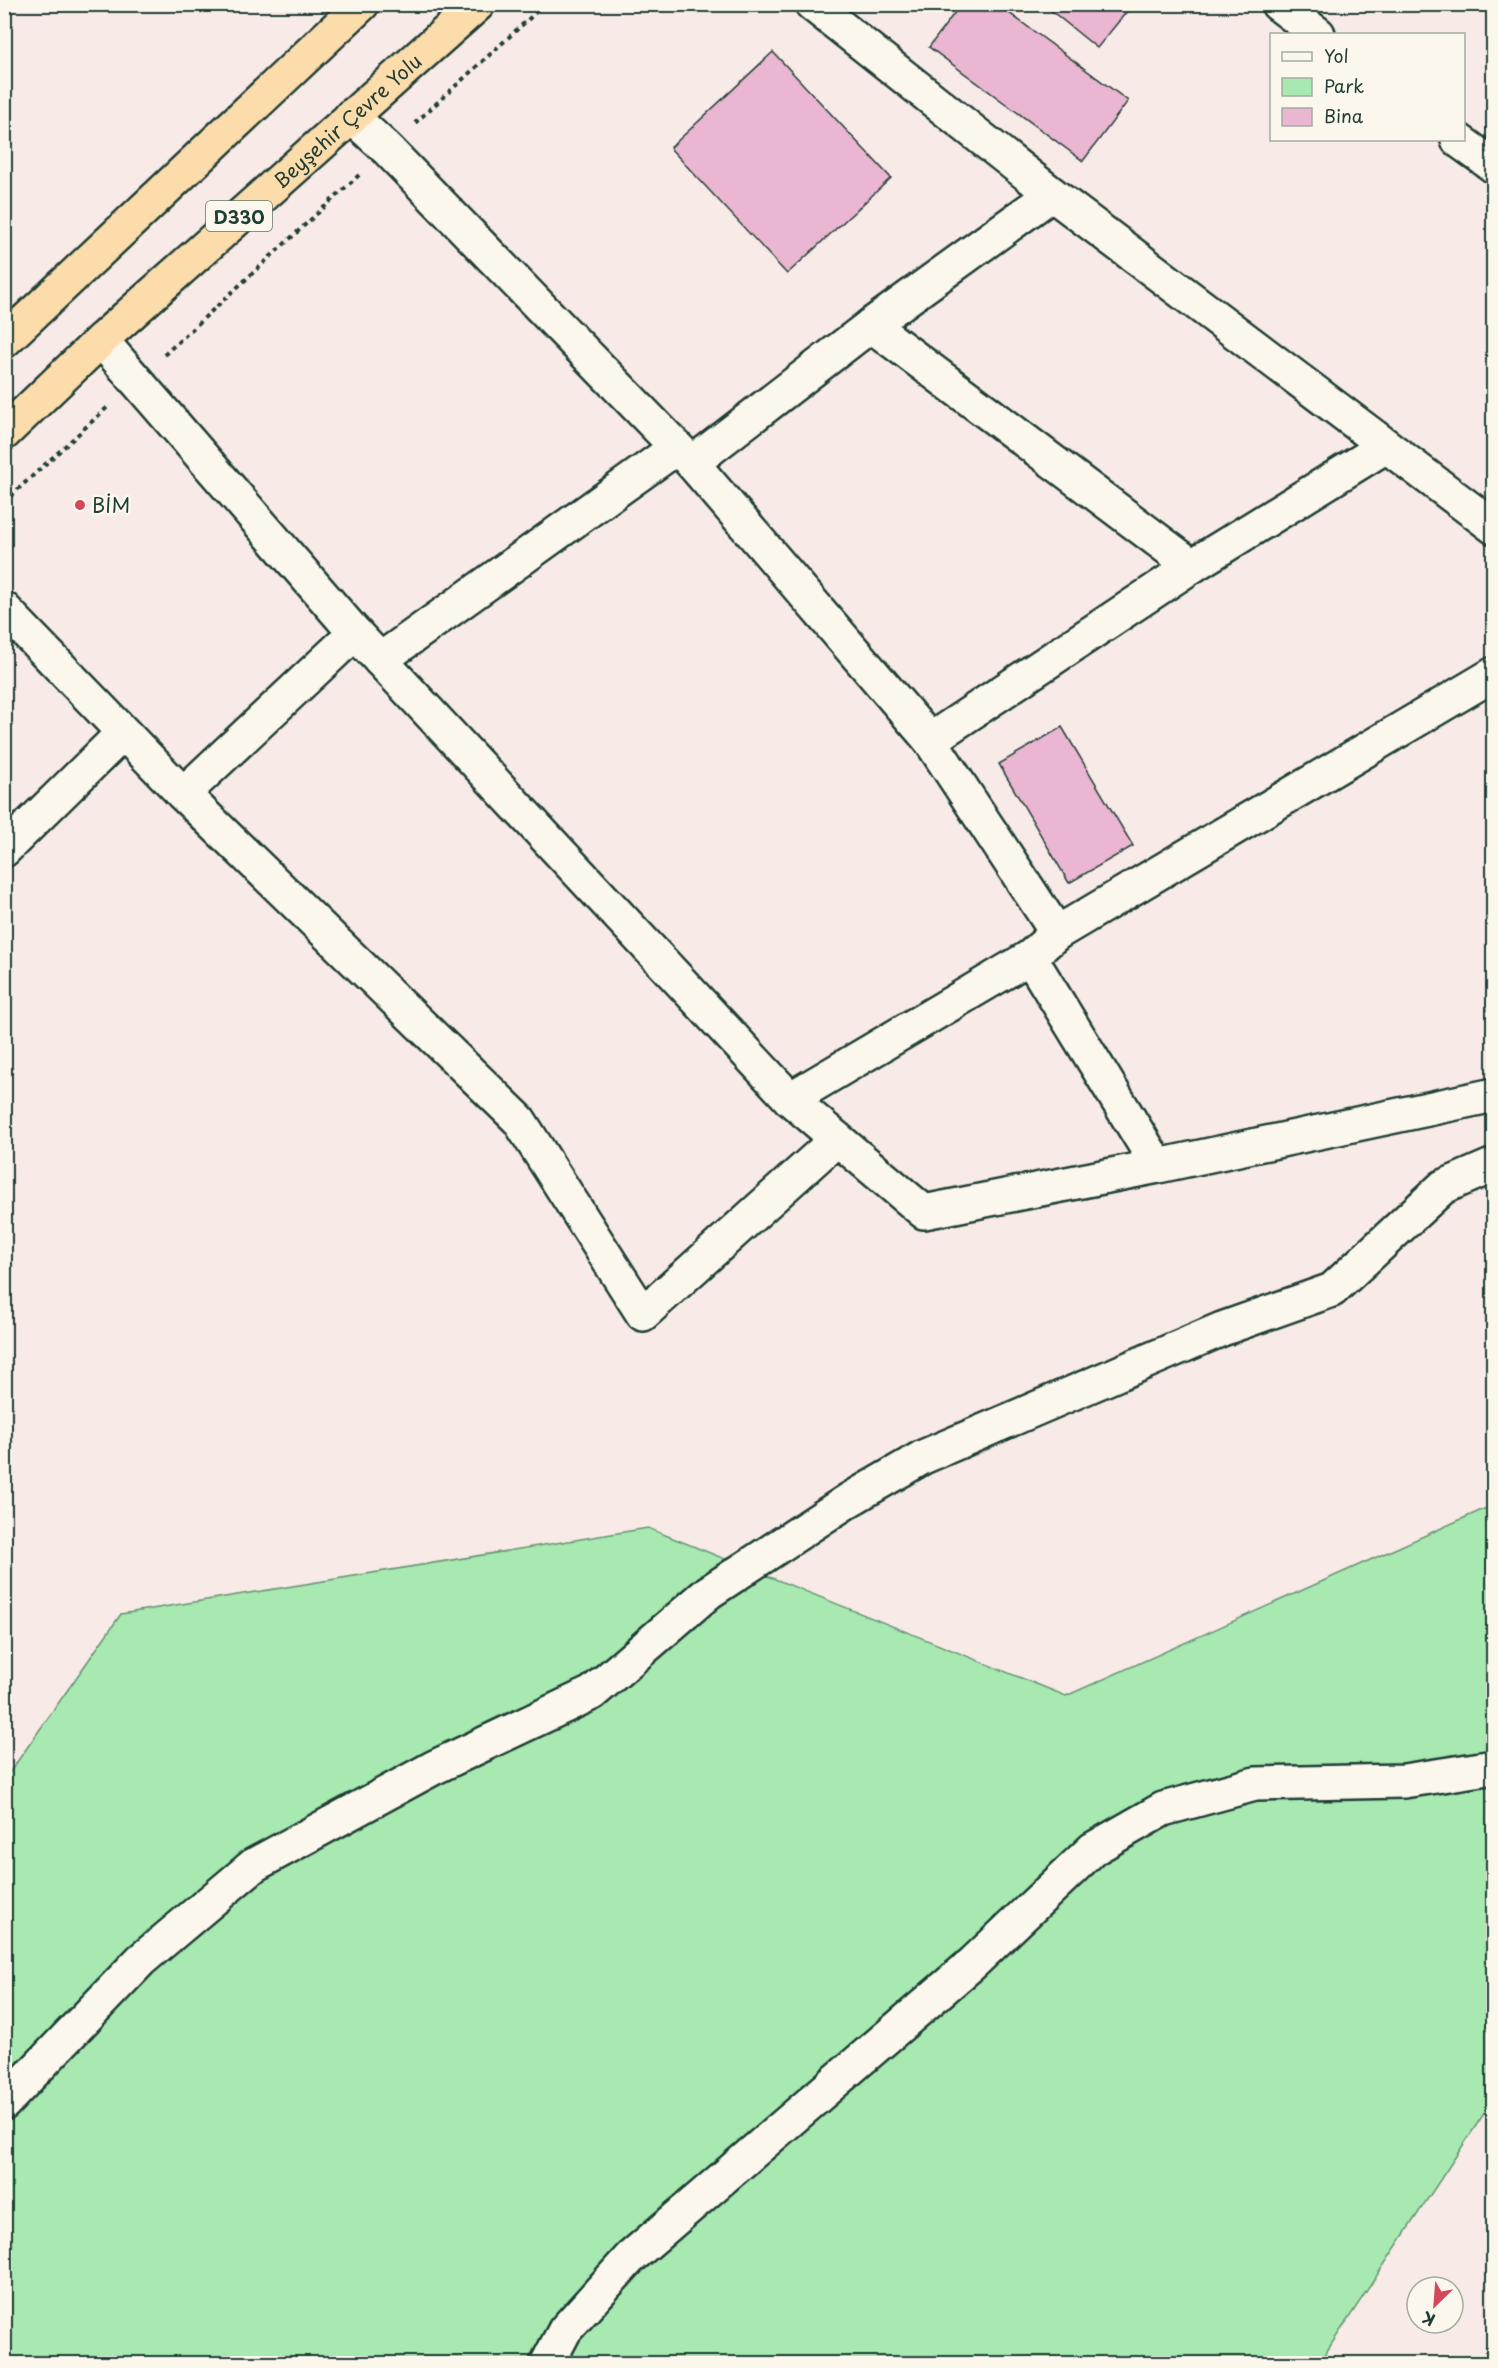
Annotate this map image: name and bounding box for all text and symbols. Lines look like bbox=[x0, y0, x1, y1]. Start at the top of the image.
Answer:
legend bbox=[1270, 33, 1465, 141]
text: Yol bbox=[1324, 42, 1349, 69]
street label: Beyşehir Çevre Yolu bbox=[266, 46, 428, 195]
text: Park bbox=[1324, 72, 1364, 99]
text: Bina bbox=[1324, 102, 1364, 129]
road number: D330 bbox=[206, 201, 272, 231]
place label: BİM bbox=[92, 490, 130, 520]
marker: BİM bbox=[73, 498, 87, 512]
north arrow bbox=[1405, 2275, 1465, 2335]
text: K bbox=[1418, 2306, 1439, 2333]

